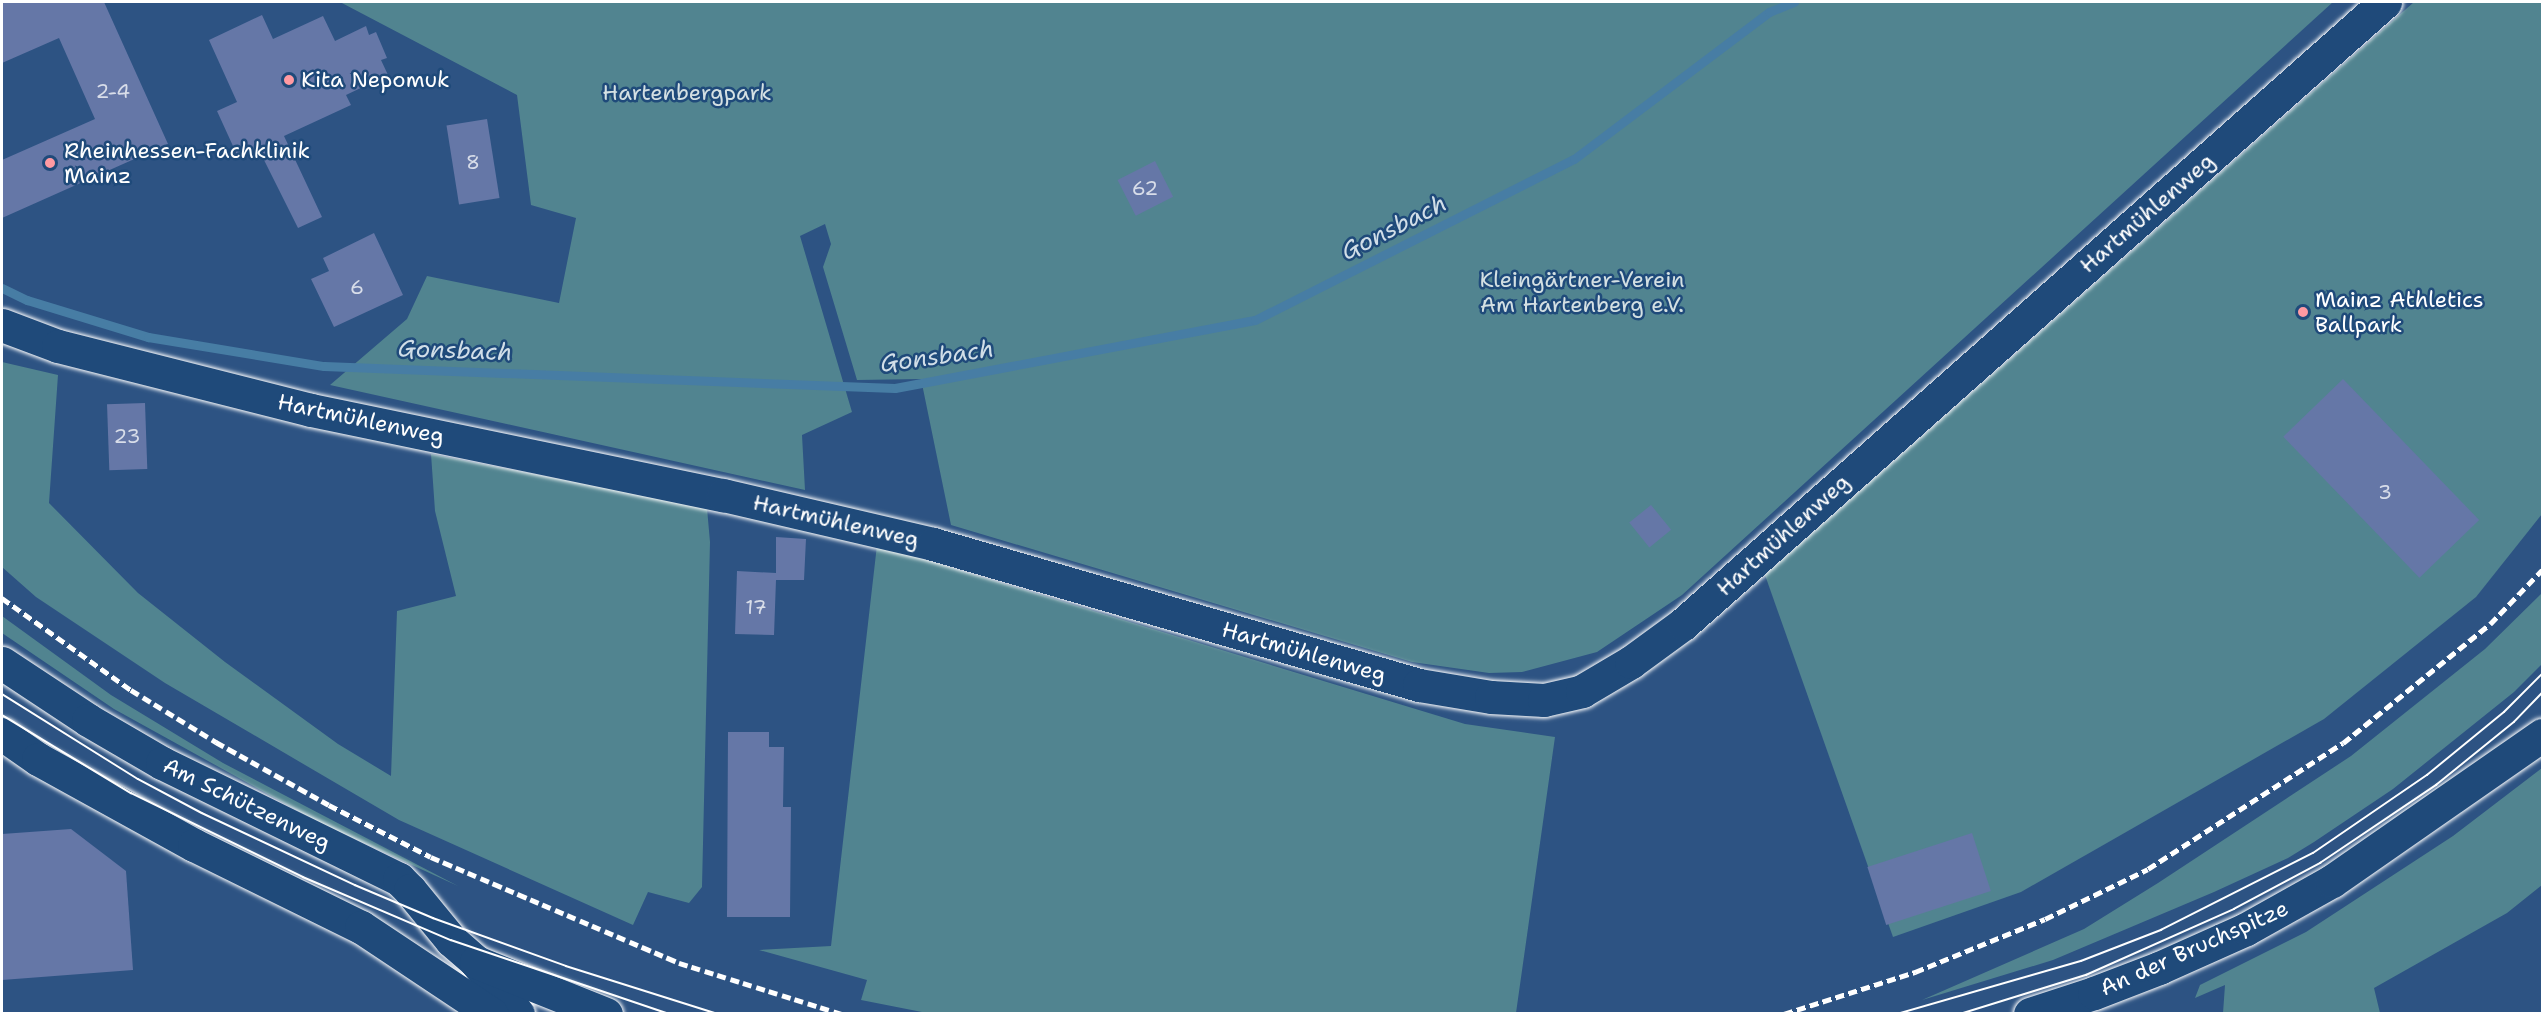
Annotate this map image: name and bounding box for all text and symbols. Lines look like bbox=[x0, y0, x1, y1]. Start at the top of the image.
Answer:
place label: Kita Nepomuk bbox=[301, 67, 450, 93]
marker: Kita Nepomuk bbox=[282, 73, 296, 87]
house number: 2-4 bbox=[96, 79, 130, 103]
park label: Hartenbergpark bbox=[602, 80, 772, 106]
place label: Rheinhessen-Fachklinik Mainz bbox=[64, 137, 310, 188]
street label: Hartmühlenweg bbox=[2074, 147, 2220, 279]
house number: 8 bbox=[466, 150, 480, 174]
marker: Rheinhessen-Fachklinik Mainz bbox=[41, 154, 59, 172]
house number: 62 bbox=[1132, 176, 1158, 200]
water label: Gonsbach bbox=[1336, 189, 1452, 267]
park label: Kleingärtner-Verein Am Hartenberg e.V. bbox=[1479, 266, 1685, 318]
house number: 6 bbox=[350, 275, 364, 299]
place label: Mainz Athletics Ballpark bbox=[2315, 286, 2484, 338]
marker: Mainz Athletics Ballpark bbox=[2296, 305, 2310, 319]
water label: Gonsbach bbox=[397, 335, 513, 367]
water label: Gonsbach bbox=[878, 335, 996, 379]
street label: Hartmühlenweg bbox=[275, 388, 447, 450]
house number: 23 bbox=[114, 424, 140, 448]
street label: Hartmühlenweg bbox=[1711, 468, 1855, 602]
house number: 3 bbox=[2378, 480, 2392, 504]
street label: Hartmühlenweg bbox=[750, 489, 922, 553]
house number: 17 bbox=[745, 595, 767, 619]
street label: Hartmühlenweg bbox=[1219, 616, 1389, 688]
street label: Am Schützenweg bbox=[159, 752, 335, 856]
street label: An der Bruchspitze bbox=[2096, 895, 2292, 1001]

